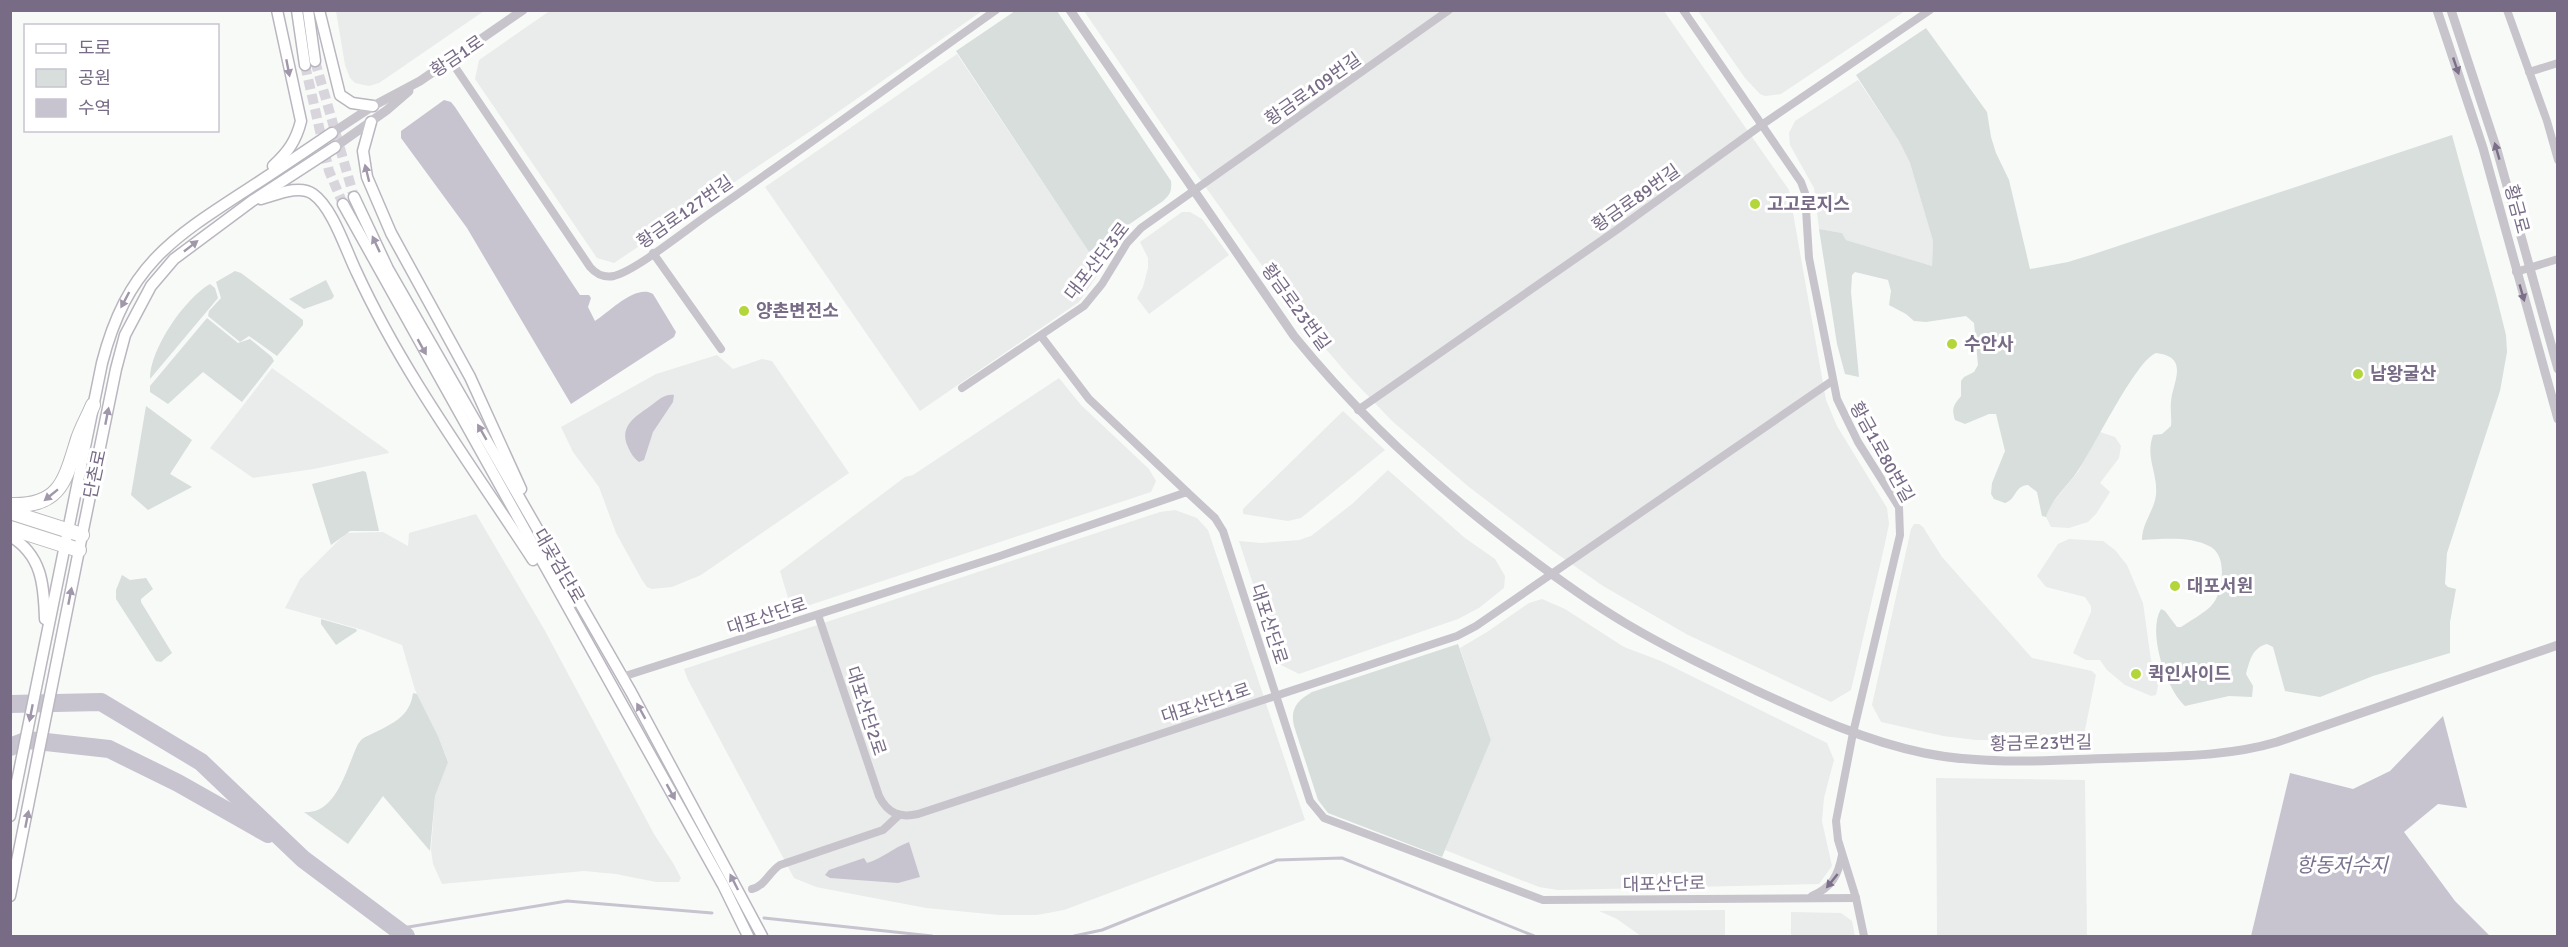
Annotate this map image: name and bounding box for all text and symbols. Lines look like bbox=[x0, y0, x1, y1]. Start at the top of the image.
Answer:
legend bbox=[24, 24, 219, 132]
street label: 황금1로 bbox=[426, 30, 488, 82]
text: 도로 bbox=[78, 37, 111, 59]
street label: 황금로109번길 bbox=[1261, 48, 1365, 130]
one-way arrow bbox=[2452, 57, 2462, 75]
one-way arrow bbox=[284, 59, 293, 78]
text: 공원 bbox=[78, 67, 111, 89]
text: 수역 bbox=[78, 97, 111, 119]
one-way arrow bbox=[2492, 142, 2502, 160]
street label: 황금로89번길 bbox=[1588, 160, 1684, 236]
one-way arrow bbox=[362, 164, 372, 182]
street label: 황금로127번길 bbox=[633, 171, 737, 253]
street label: 황금로 bbox=[2500, 182, 2534, 236]
place label: 고고로지스 bbox=[1767, 193, 1850, 215]
marker: 고고로지스 bbox=[1748, 197, 1762, 211]
street label: 대포산단3로 bbox=[1060, 218, 1134, 304]
one-way arrow bbox=[372, 235, 381, 252]
one-way arrow bbox=[182, 240, 198, 252]
street label: 황금로23번길 bbox=[1257, 259, 1335, 355]
one-way arrow bbox=[2518, 284, 2528, 302]
one-way arrow bbox=[120, 292, 130, 309]
place label: 양촌변전소 bbox=[756, 300, 839, 322]
marker: 양촌변전소 bbox=[737, 304, 751, 318]
place label: 수안사 bbox=[1964, 333, 2014, 355]
marker: 수안사 bbox=[1945, 337, 1959, 351]
one-way arrow bbox=[417, 339, 427, 356]
place label: 남왕굴산 bbox=[2370, 363, 2437, 385]
marker: 남왕굴산 bbox=[2351, 367, 2365, 381]
street label: 황금1로80번길 bbox=[1845, 398, 1919, 506]
one-way arrow bbox=[103, 406, 112, 425]
one-way arrow bbox=[477, 423, 487, 440]
street label: 단촌로 bbox=[79, 447, 111, 501]
one-way arrow bbox=[44, 488, 59, 500]
street label: 대곶검단로 bbox=[529, 525, 589, 607]
place label: 대포서원 bbox=[2187, 575, 2253, 597]
marker: 대포서원 bbox=[2168, 579, 2182, 593]
street label: 대포산단로 bbox=[1246, 581, 1292, 667]
one-way arrow bbox=[66, 587, 75, 606]
street label: 대포산단로 bbox=[724, 593, 810, 639]
place label: 퀵인사이드 bbox=[2148, 663, 2231, 685]
street label: 대포산단2로 bbox=[841, 664, 891, 758]
marker: 퀵인사이드 bbox=[2129, 667, 2143, 681]
street label: 대포산단1로 bbox=[1159, 678, 1253, 728]
one-way arrow bbox=[636, 702, 646, 719]
one-way arrow bbox=[26, 703, 35, 722]
street label: 황금로23번길 bbox=[1990, 731, 2092, 755]
one-way arrow bbox=[666, 784, 676, 801]
one-way arrow bbox=[23, 810, 32, 829]
water label: 항동저수지 bbox=[2296, 853, 2390, 878]
street label: 대포산단로 bbox=[1622, 872, 1706, 896]
one-way arrow bbox=[1825, 873, 1838, 889]
one-way arrow bbox=[729, 874, 738, 891]

